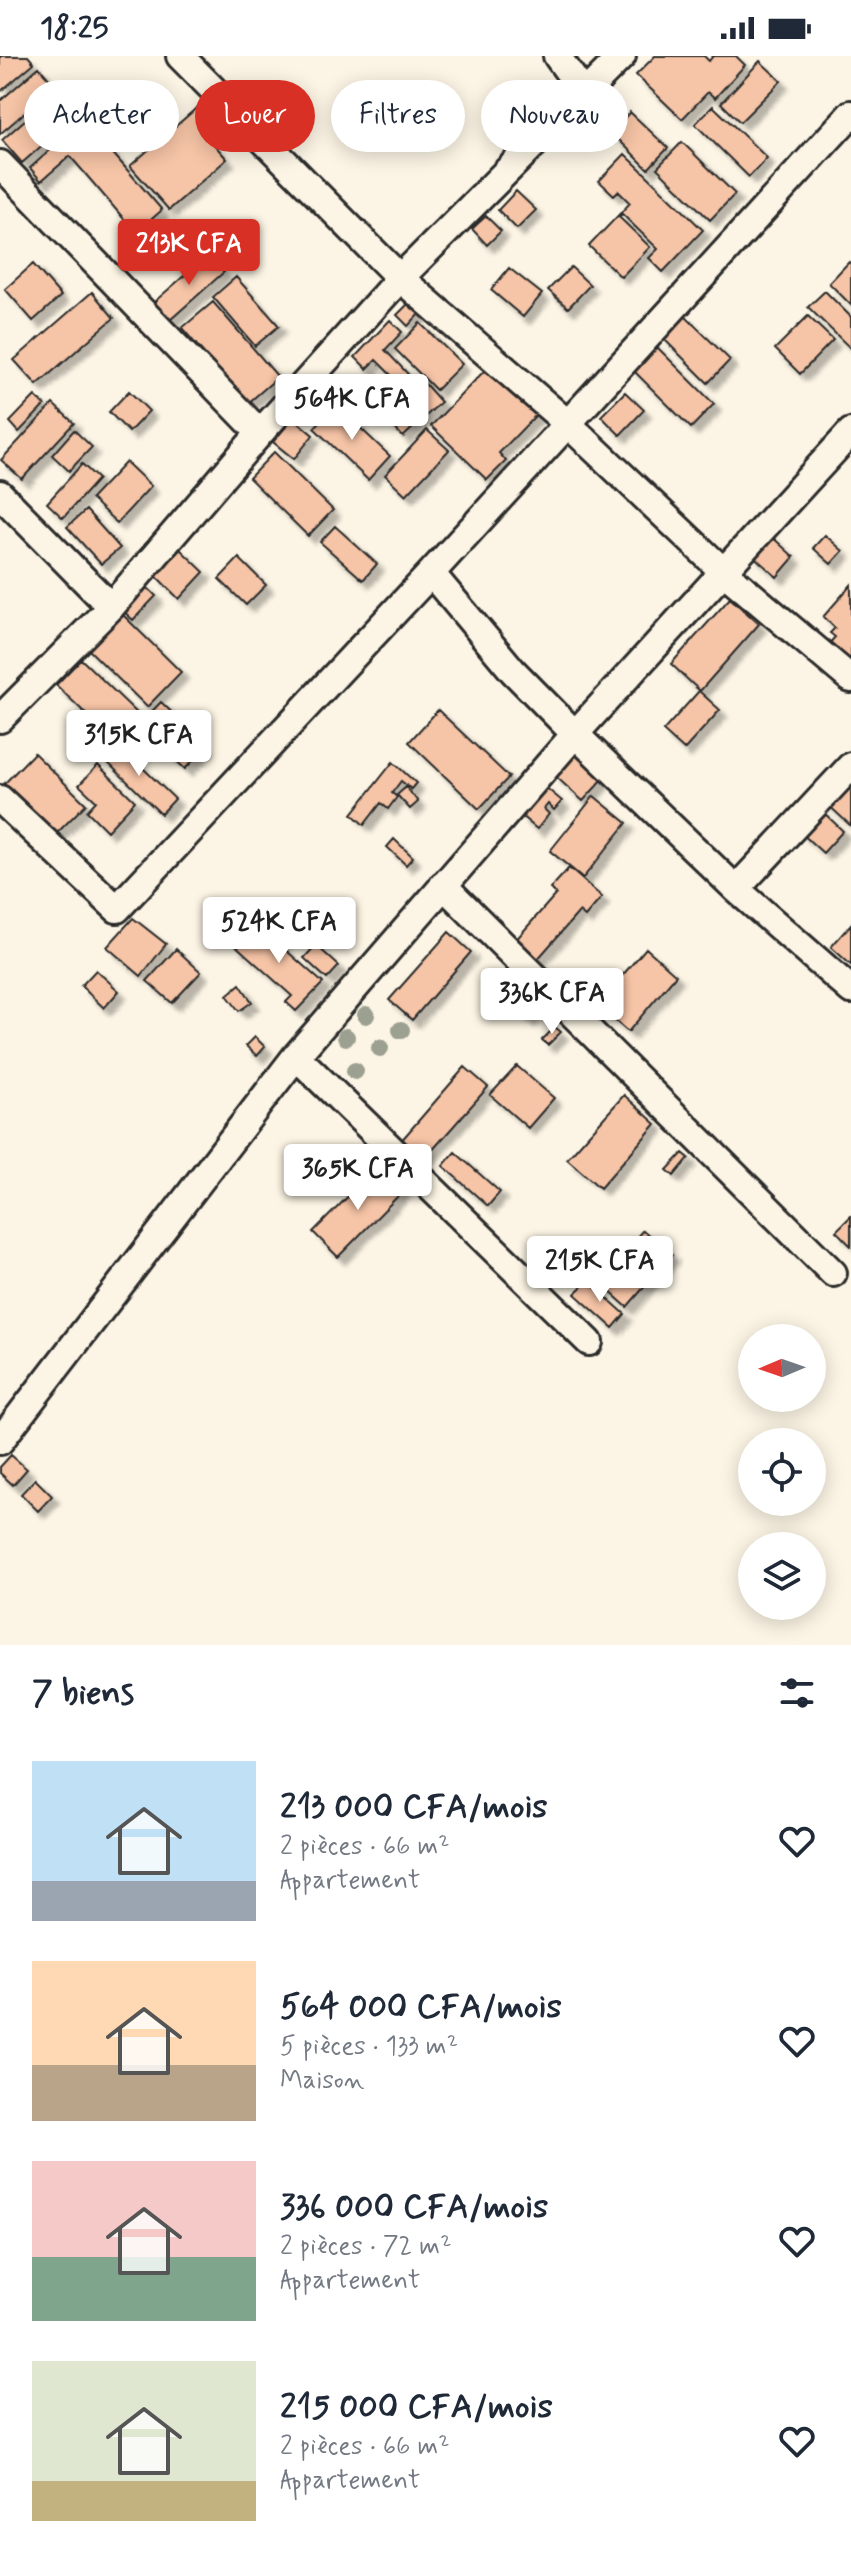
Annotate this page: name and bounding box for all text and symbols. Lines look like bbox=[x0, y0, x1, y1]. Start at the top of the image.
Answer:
text: 18:25 bbox=[40, 9, 109, 48]
chip: Acheter bbox=[24, 80, 179, 152]
chip: Louer bbox=[195, 80, 315, 152]
chip: Filtres bbox=[331, 80, 465, 152]
chip: Nouveau bbox=[481, 80, 628, 152]
pin: 213K CFA bbox=[106, 219, 272, 287]
text: 213K CFA bbox=[136, 228, 242, 262]
pin: 564K CFA bbox=[269, 374, 435, 442]
text: 564K CFA bbox=[293, 383, 411, 417]
pin: 315K CFA bbox=[56, 710, 222, 778]
text: 315K CFA bbox=[84, 719, 194, 753]
pin: 524K CFA bbox=[196, 897, 362, 965]
text: 524K CFA bbox=[221, 906, 337, 940]
pin: 336K CFA bbox=[469, 968, 635, 1036]
text: 336K CFA bbox=[499, 977, 605, 1011]
pin: 365K CFA bbox=[275, 1144, 441, 1212]
text: 365K CFA bbox=[302, 1153, 414, 1187]
pin: 215K CFA bbox=[517, 1236, 683, 1304]
text: 215K CFA bbox=[545, 1245, 655, 1279]
north arrow bbox=[738, 1324, 826, 1412]
map controls bbox=[738, 1324, 826, 1620]
button: locate bbox=[738, 1428, 826, 1516]
button: layers bbox=[738, 1532, 826, 1620]
text: 7 biens bbox=[32, 1671, 134, 1716]
icon: filters bbox=[775, 1671, 819, 1715]
text: 213 000 CFA/mois bbox=[280, 1785, 548, 1830]
icon: home bbox=[96, 1793, 192, 1889]
icon: heart bbox=[775, 1819, 819, 1863]
text: 2 pièces · 66 m² bbox=[280, 1830, 450, 1864]
text: Appartement bbox=[280, 1864, 420, 1898]
text: 564 000 CFA/mois bbox=[280, 1985, 562, 2030]
icon: home bbox=[96, 1993, 192, 2089]
icon: heart bbox=[775, 2019, 819, 2063]
text: 5 pièces · 133 m² bbox=[280, 2030, 458, 2064]
text: Maison bbox=[280, 2064, 364, 2098]
text: 336 000 CFA/mois bbox=[280, 2185, 548, 2230]
icon: home bbox=[96, 2193, 192, 2289]
icon: heart bbox=[775, 2219, 819, 2263]
text: 2 pièces · 72 m² bbox=[280, 2230, 451, 2264]
text: Appartement bbox=[280, 2264, 420, 2298]
text: 215 000 CFA/mois bbox=[280, 2385, 553, 2430]
icon: home bbox=[96, 2393, 192, 2489]
icon: heart bbox=[775, 2419, 819, 2463]
text: 2 pièces · 66 m² bbox=[280, 2430, 450, 2464]
text: Appartement bbox=[280, 2464, 420, 2498]

